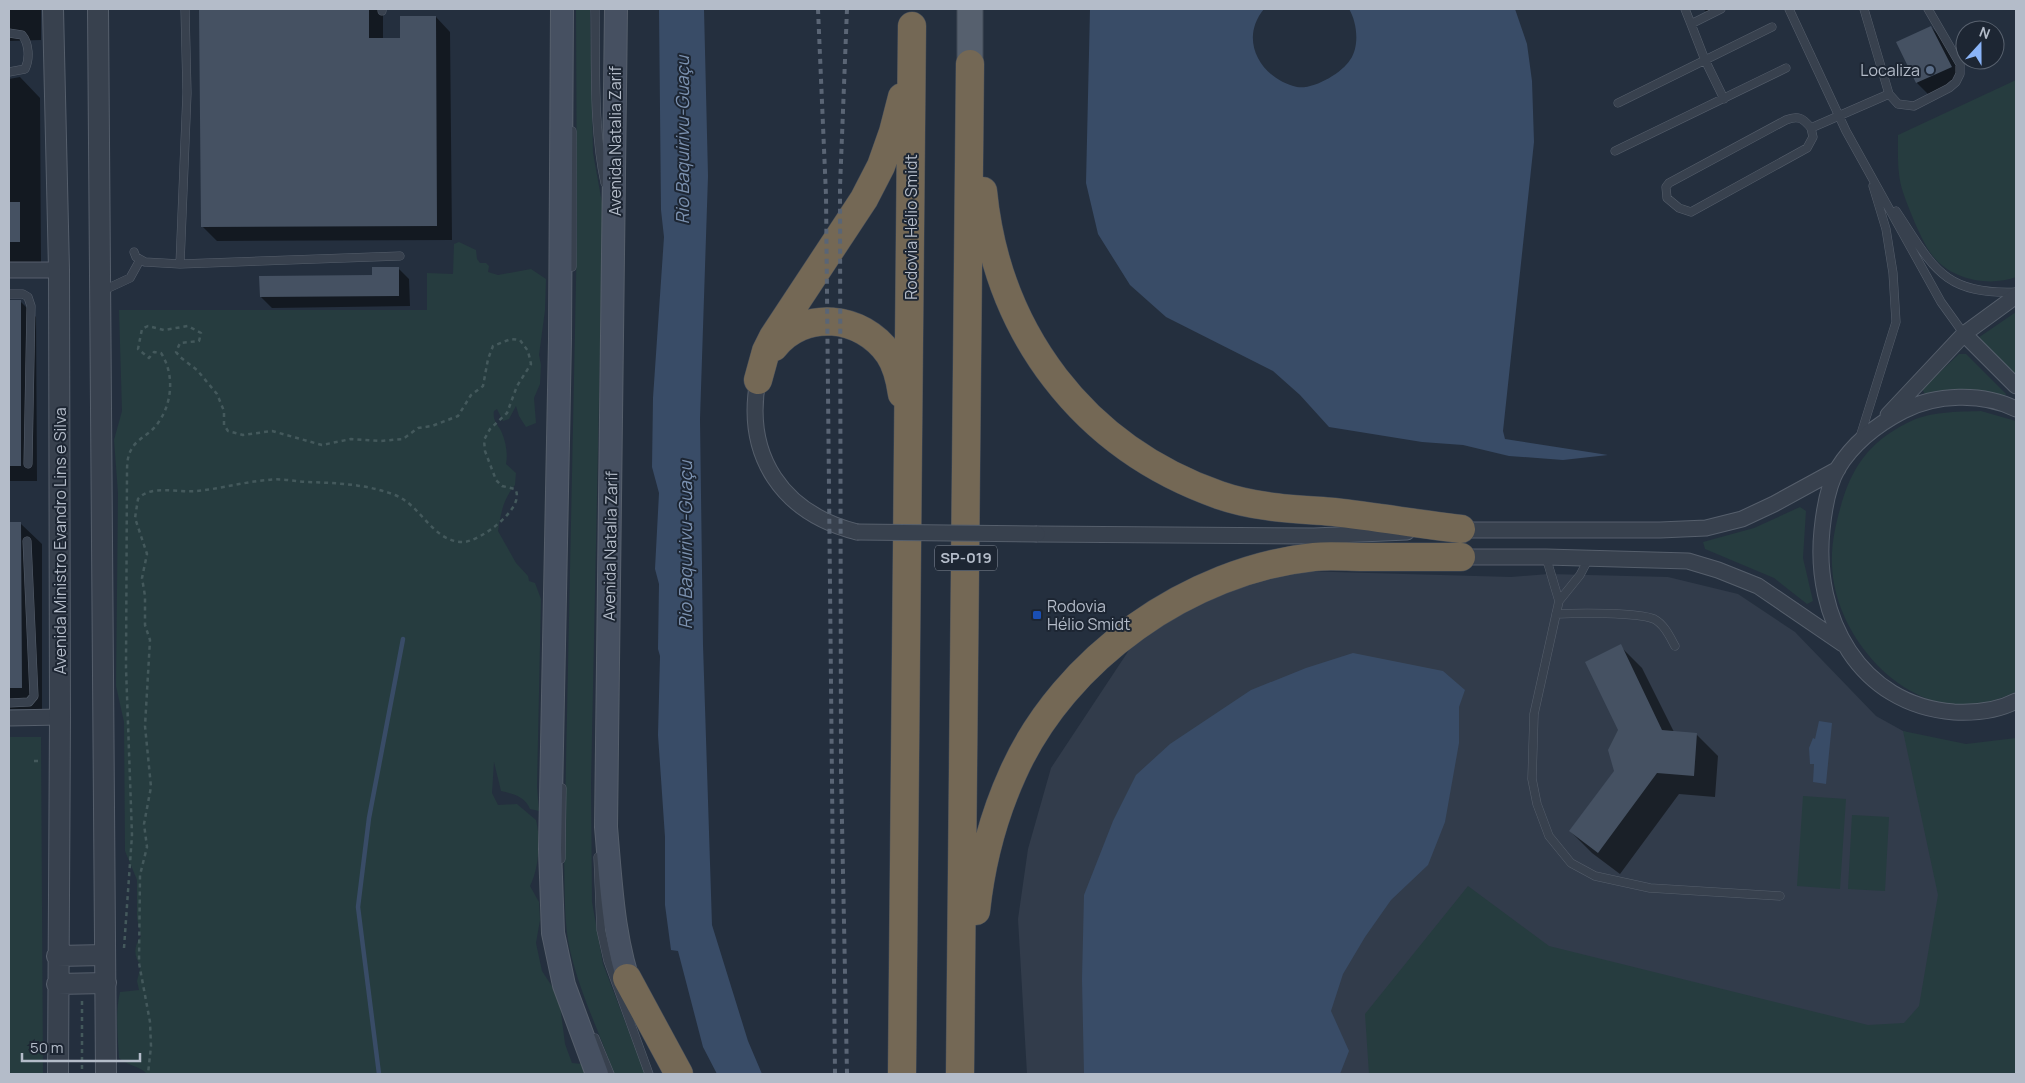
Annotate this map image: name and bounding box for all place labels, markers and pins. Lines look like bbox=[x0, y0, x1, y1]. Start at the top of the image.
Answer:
place label: Localiza bbox=[1860, 59, 1920, 81]
marker: Localiza bbox=[1924, 64, 1936, 76]
place label: Rodovia Hélio Smidt bbox=[1047, 595, 1131, 635]
marker: Rodovia Hélio Smidt bbox=[1031, 609, 1043, 621]

